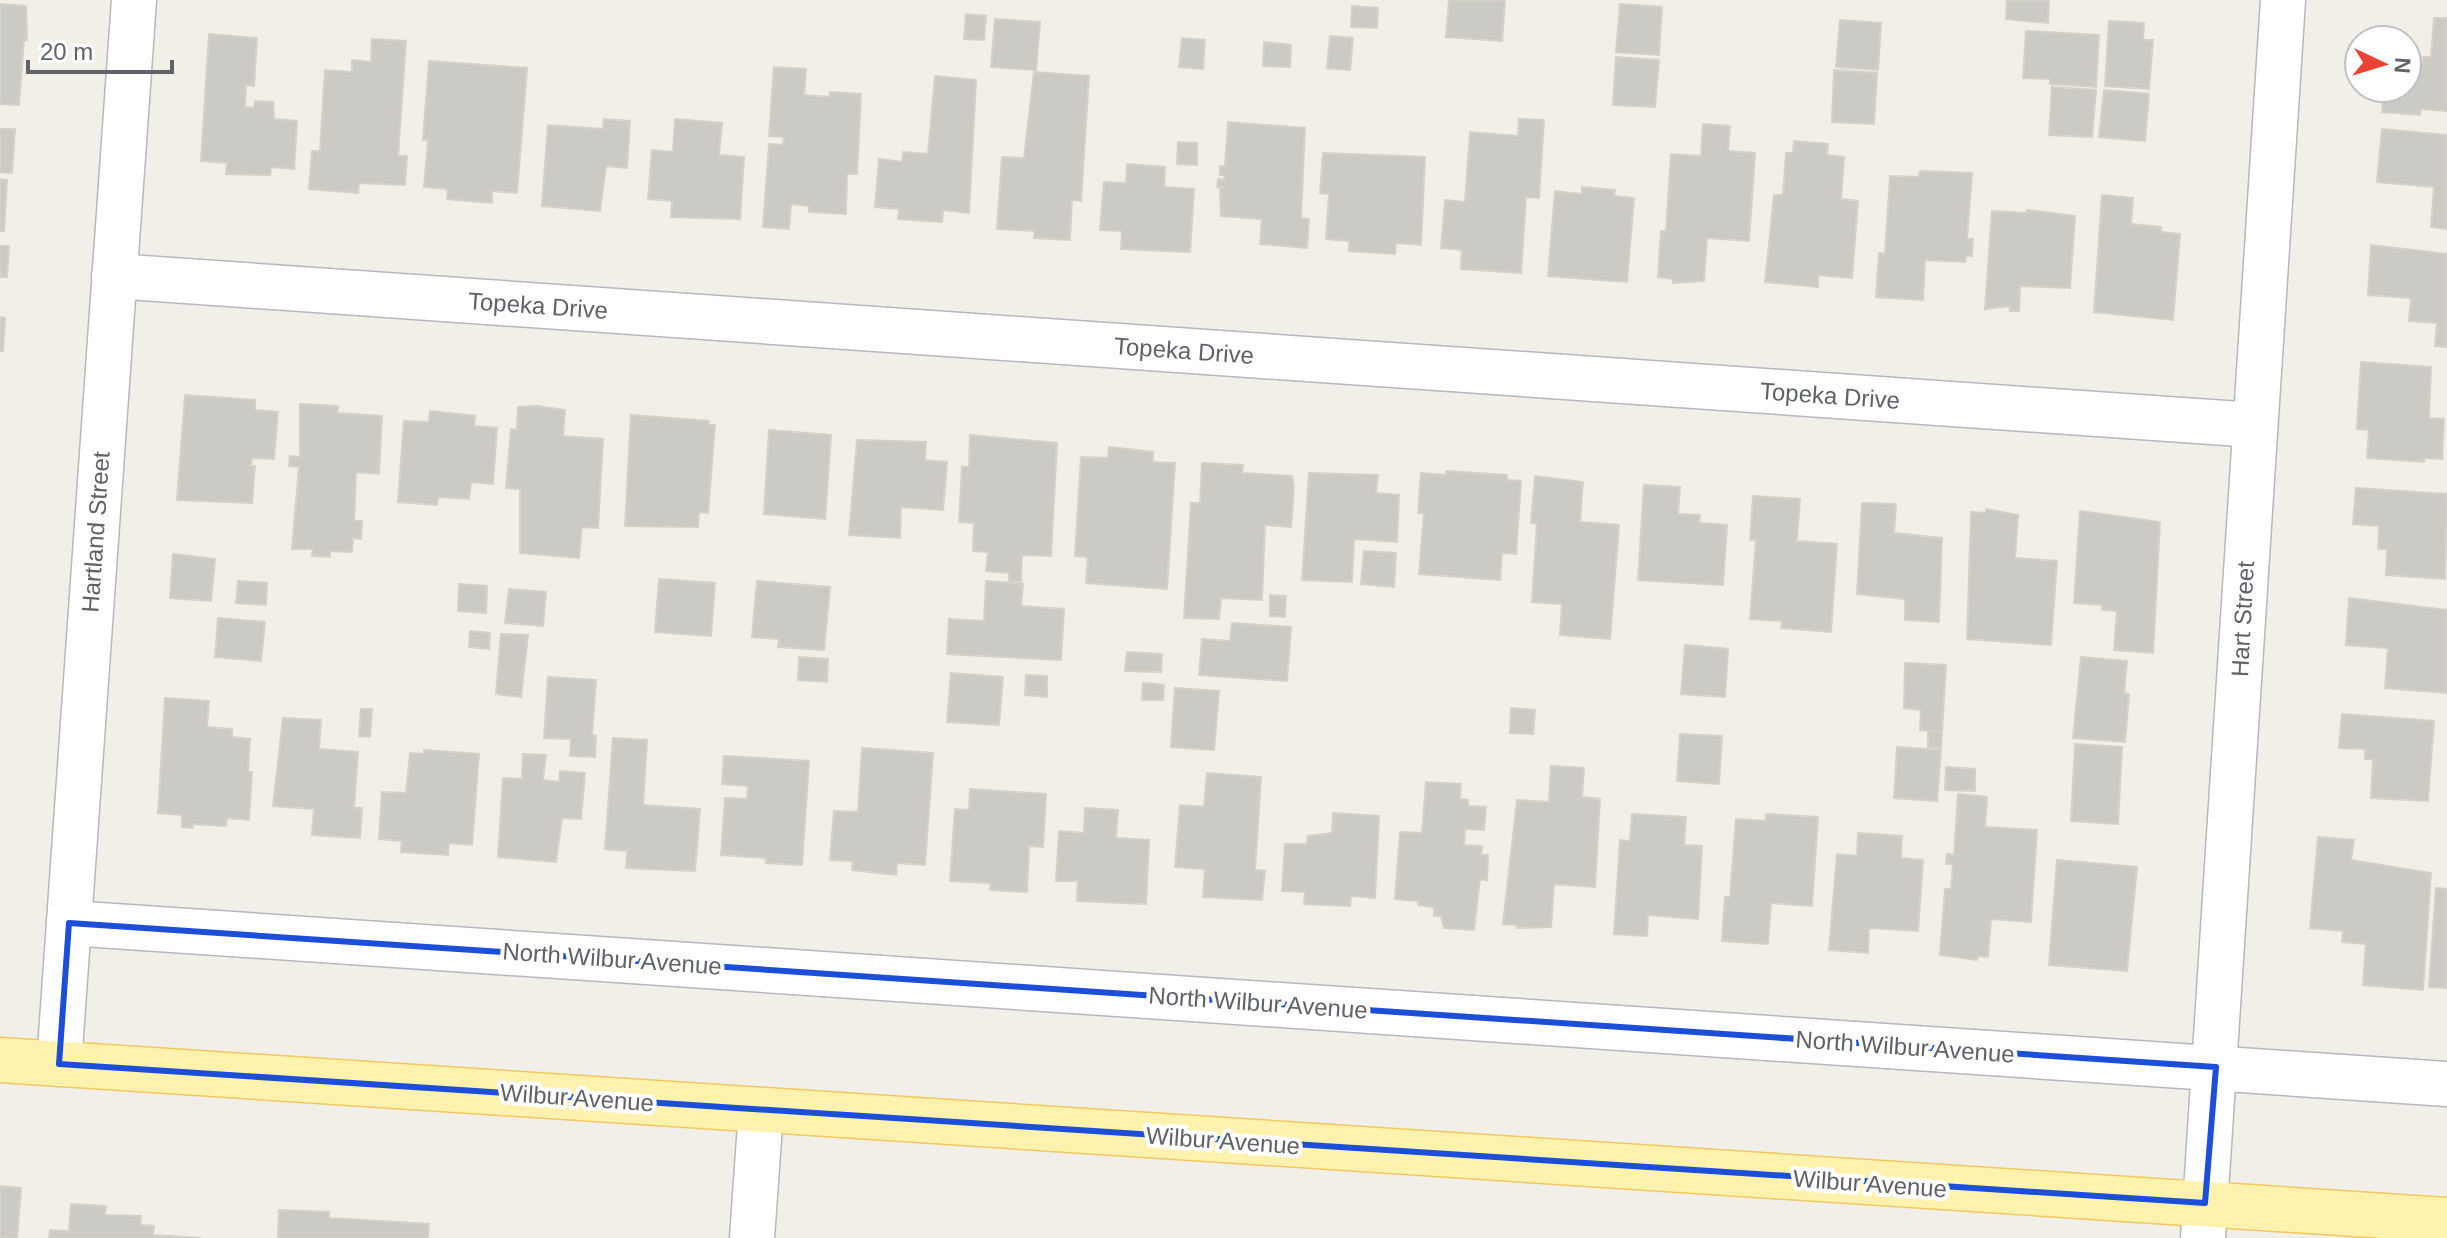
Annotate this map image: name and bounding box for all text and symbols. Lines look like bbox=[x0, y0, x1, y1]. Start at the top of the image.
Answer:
scale bar bbox=[28, 24, 172, 74]
north arrow bbox=[2343, 24, 2423, 104]
text: 20 m bbox=[40, 38, 93, 65]
text: N bbox=[2389, 57, 2415, 74]
street label: Topeka Drive bbox=[467, 287, 609, 324]
street label: Topeka Drive bbox=[1113, 332, 1255, 369]
street label: Topeka Drive bbox=[1759, 377, 1901, 414]
street label: Hartland Street bbox=[76, 450, 115, 613]
street label: Hart Street bbox=[2226, 560, 2259, 678]
street label: North Wilbur Avenue bbox=[502, 937, 723, 980]
street label: North Wilbur Avenue bbox=[1148, 981, 1369, 1024]
street label: North Wilbur Avenue bbox=[1795, 1025, 2016, 1068]
street label: Wilbur Avenue bbox=[499, 1079, 655, 1116]
street label: Wilbur Avenue bbox=[1145, 1122, 1301, 1159]
street label: Wilbur Avenue bbox=[1792, 1165, 1948, 1202]

